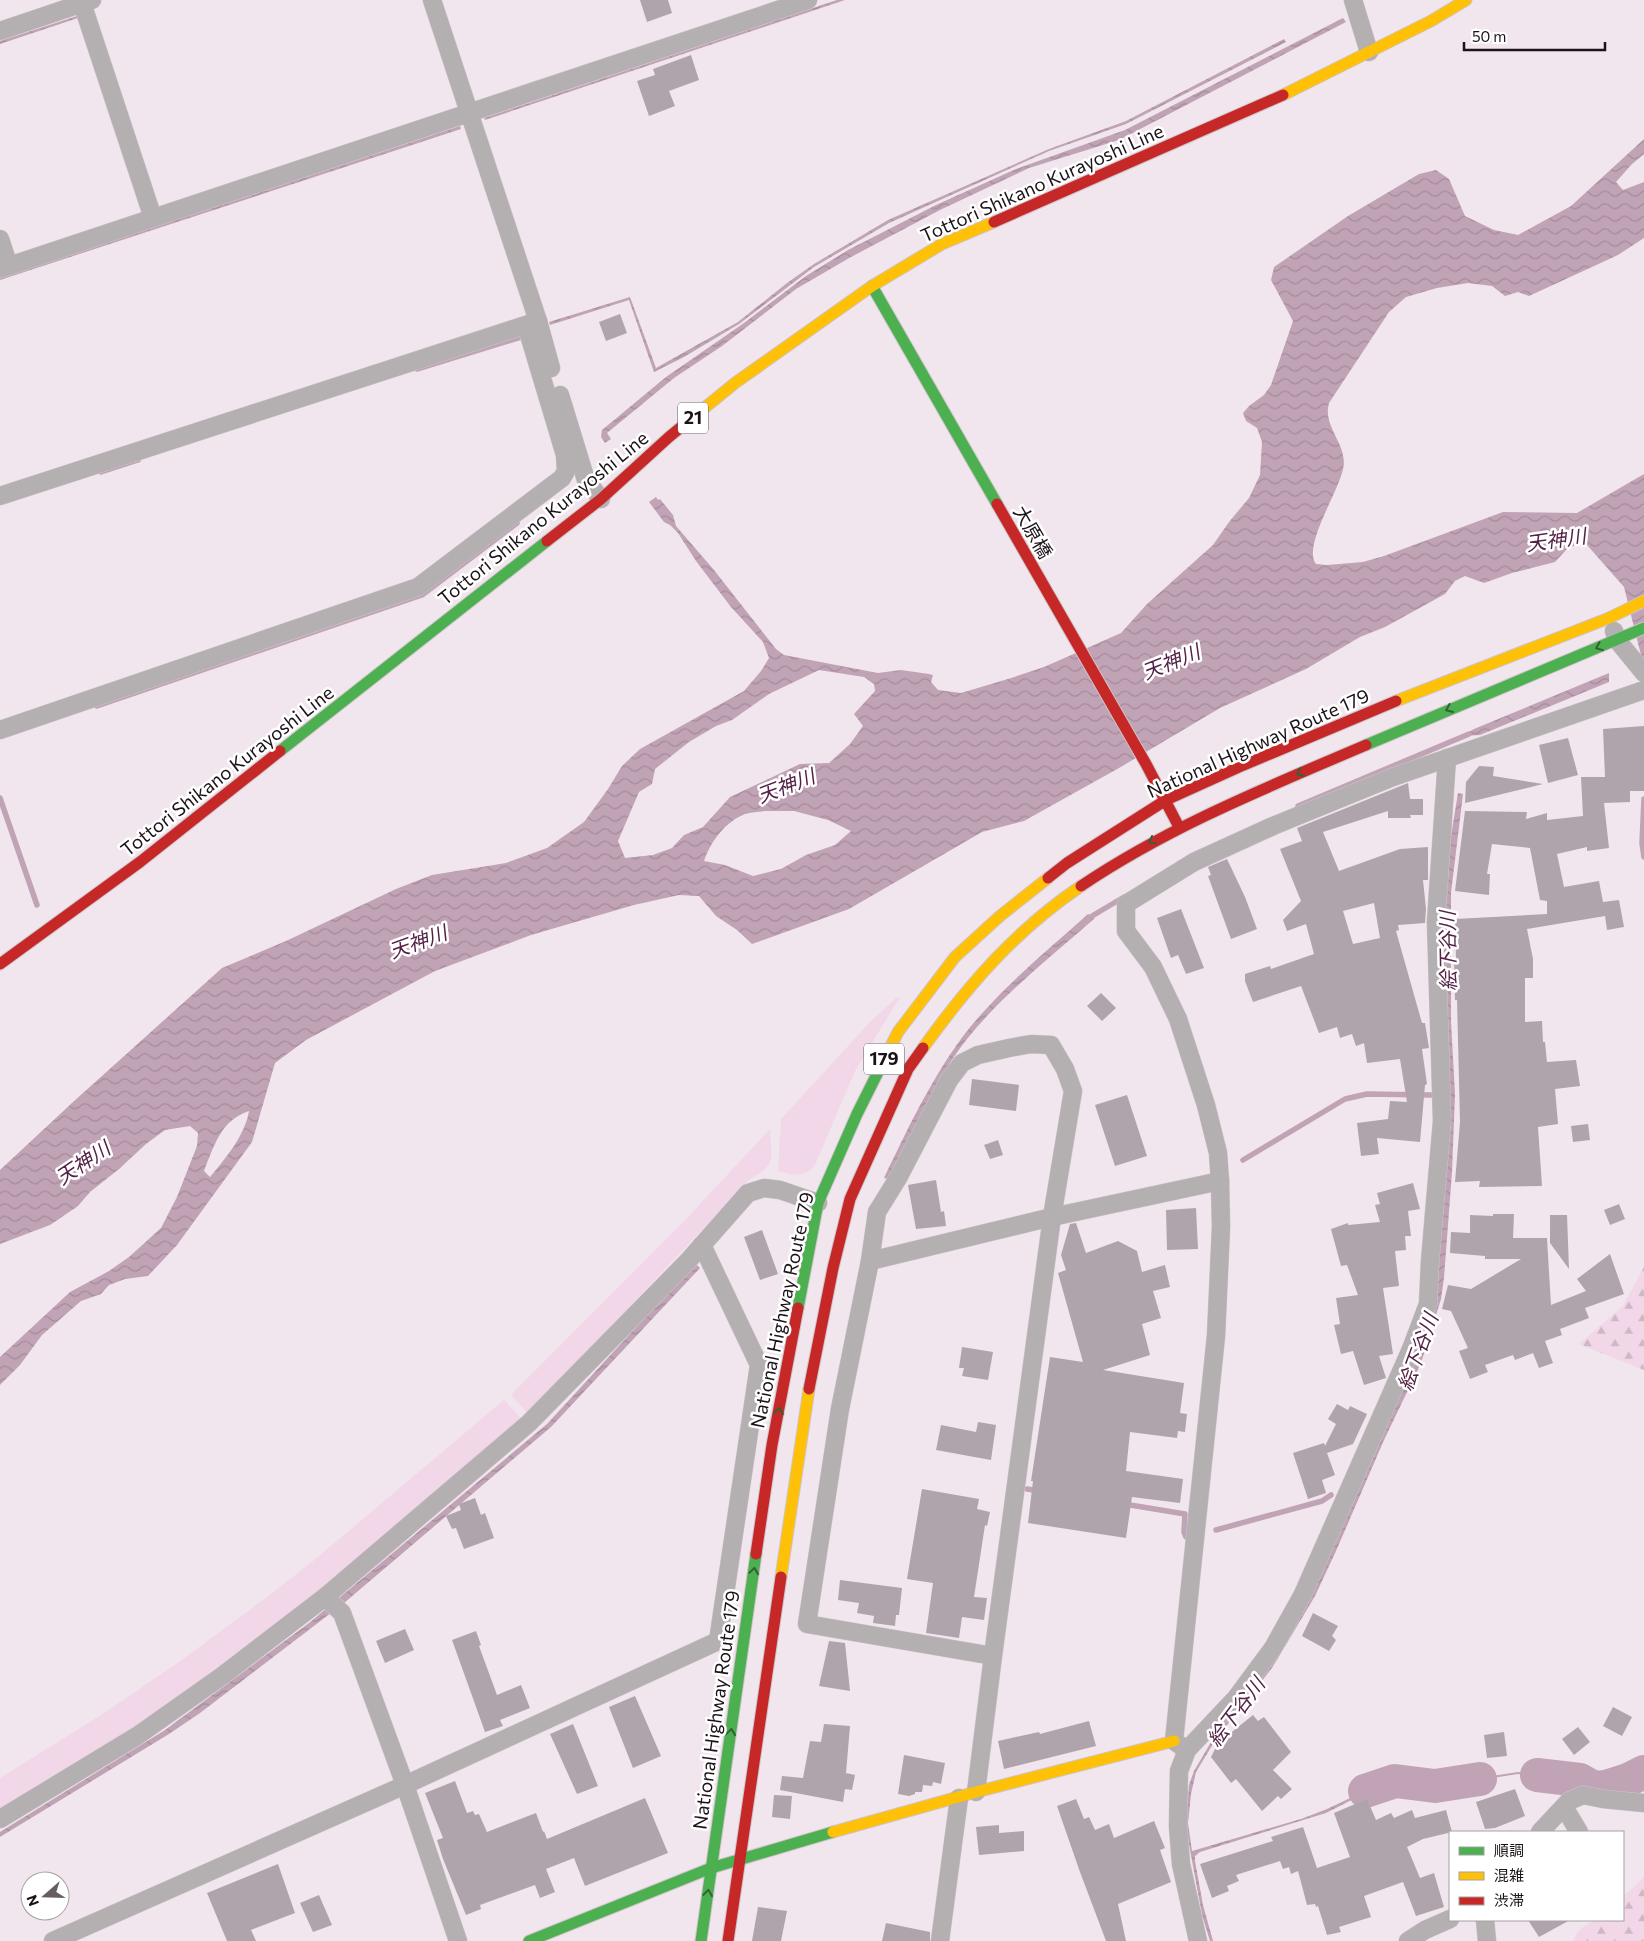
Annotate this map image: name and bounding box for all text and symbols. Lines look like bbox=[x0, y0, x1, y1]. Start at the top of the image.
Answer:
scale bar bbox=[1464, 20, 1605, 52]
text: 50 m bbox=[1472, 27, 1506, 45]
street label: Tottori Shikano Kurayoshi Line bbox=[917, 118, 1167, 247]
road number: 21 bbox=[678, 402, 708, 433]
street label: Tottori Shikano Kurayoshi Line bbox=[433, 426, 652, 609]
street label: 大原橋 bbox=[1009, 501, 1058, 562]
water label: 天神川 bbox=[1524, 523, 1589, 555]
water label: 天神川 bbox=[1138, 638, 1205, 683]
one-way arrow bbox=[1595, 641, 1604, 652]
street label: Tottori Shikano Kurayoshi Line bbox=[116, 680, 338, 861]
street label: National Highway Route 179 bbox=[1143, 683, 1373, 802]
one-way arrow bbox=[1445, 703, 1454, 714]
water label: 天神川 bbox=[753, 762, 820, 807]
one-way arrow bbox=[1296, 767, 1304, 777]
one-way arrow bbox=[1149, 835, 1158, 845]
water label: 絵下谷川 bbox=[1434, 909, 1460, 991]
water label: 天神川 bbox=[385, 919, 452, 963]
road number: 179 bbox=[864, 1044, 904, 1074]
water label: 天神川 bbox=[51, 1134, 116, 1189]
street label: National Highway Route 179 bbox=[745, 1190, 818, 1430]
water label: 絵下谷川 bbox=[1392, 1308, 1443, 1393]
one-way arrow bbox=[773, 1406, 783, 1415]
one-way arrow bbox=[748, 1567, 759, 1575]
street label: National Highway Route 179 bbox=[687, 1589, 744, 1831]
water label: 絵下谷川 bbox=[1202, 1671, 1270, 1751]
one-way arrow bbox=[725, 1728, 736, 1736]
legend bbox=[1449, 1831, 1624, 1921]
text: 順調 bbox=[1494, 1841, 1524, 1859]
text: 混雑 bbox=[1494, 1866, 1524, 1884]
north arrow bbox=[20, 1871, 70, 1921]
one-way arrow bbox=[702, 1888, 712, 1897]
text: 渋滞 bbox=[1494, 1891, 1524, 1909]
text: N bbox=[23, 1893, 42, 1908]

